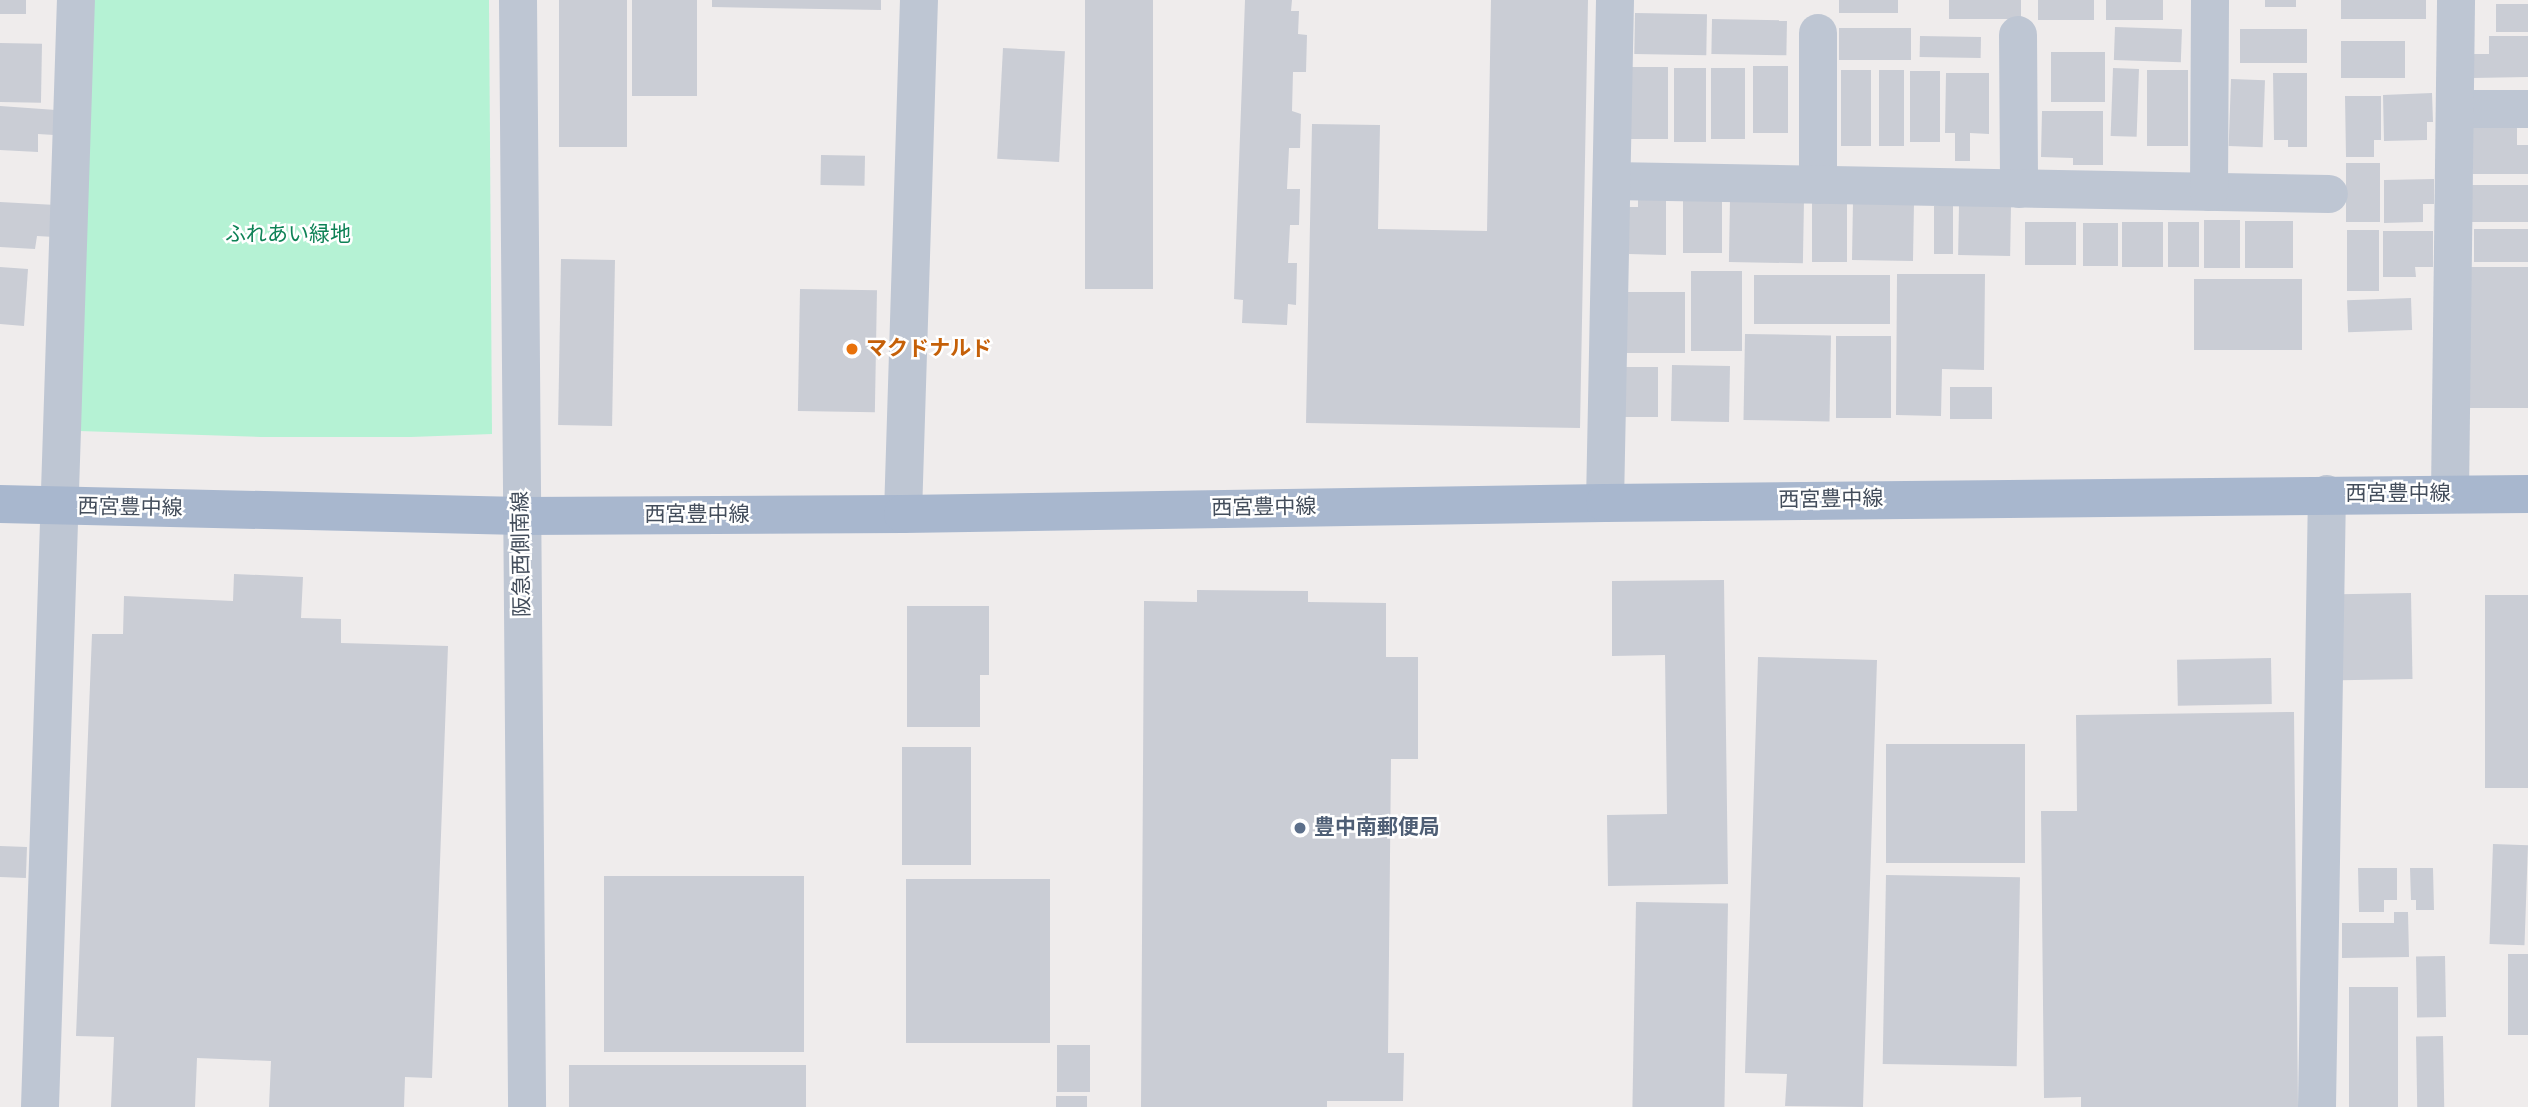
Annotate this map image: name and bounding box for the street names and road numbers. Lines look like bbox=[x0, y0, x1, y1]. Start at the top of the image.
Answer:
street label: 西宮豊中線 bbox=[2346, 481, 2450, 507]
street label: 西宮豊中線 bbox=[1778, 486, 1884, 514]
street label: 阪急西側南線 bbox=[508, 491, 536, 617]
street label: 西宮豊中線 bbox=[77, 494, 183, 522]
street label: 西宮豊中線 bbox=[1211, 494, 1317, 522]
street label: 西宮豊中線 bbox=[645, 502, 749, 528]

